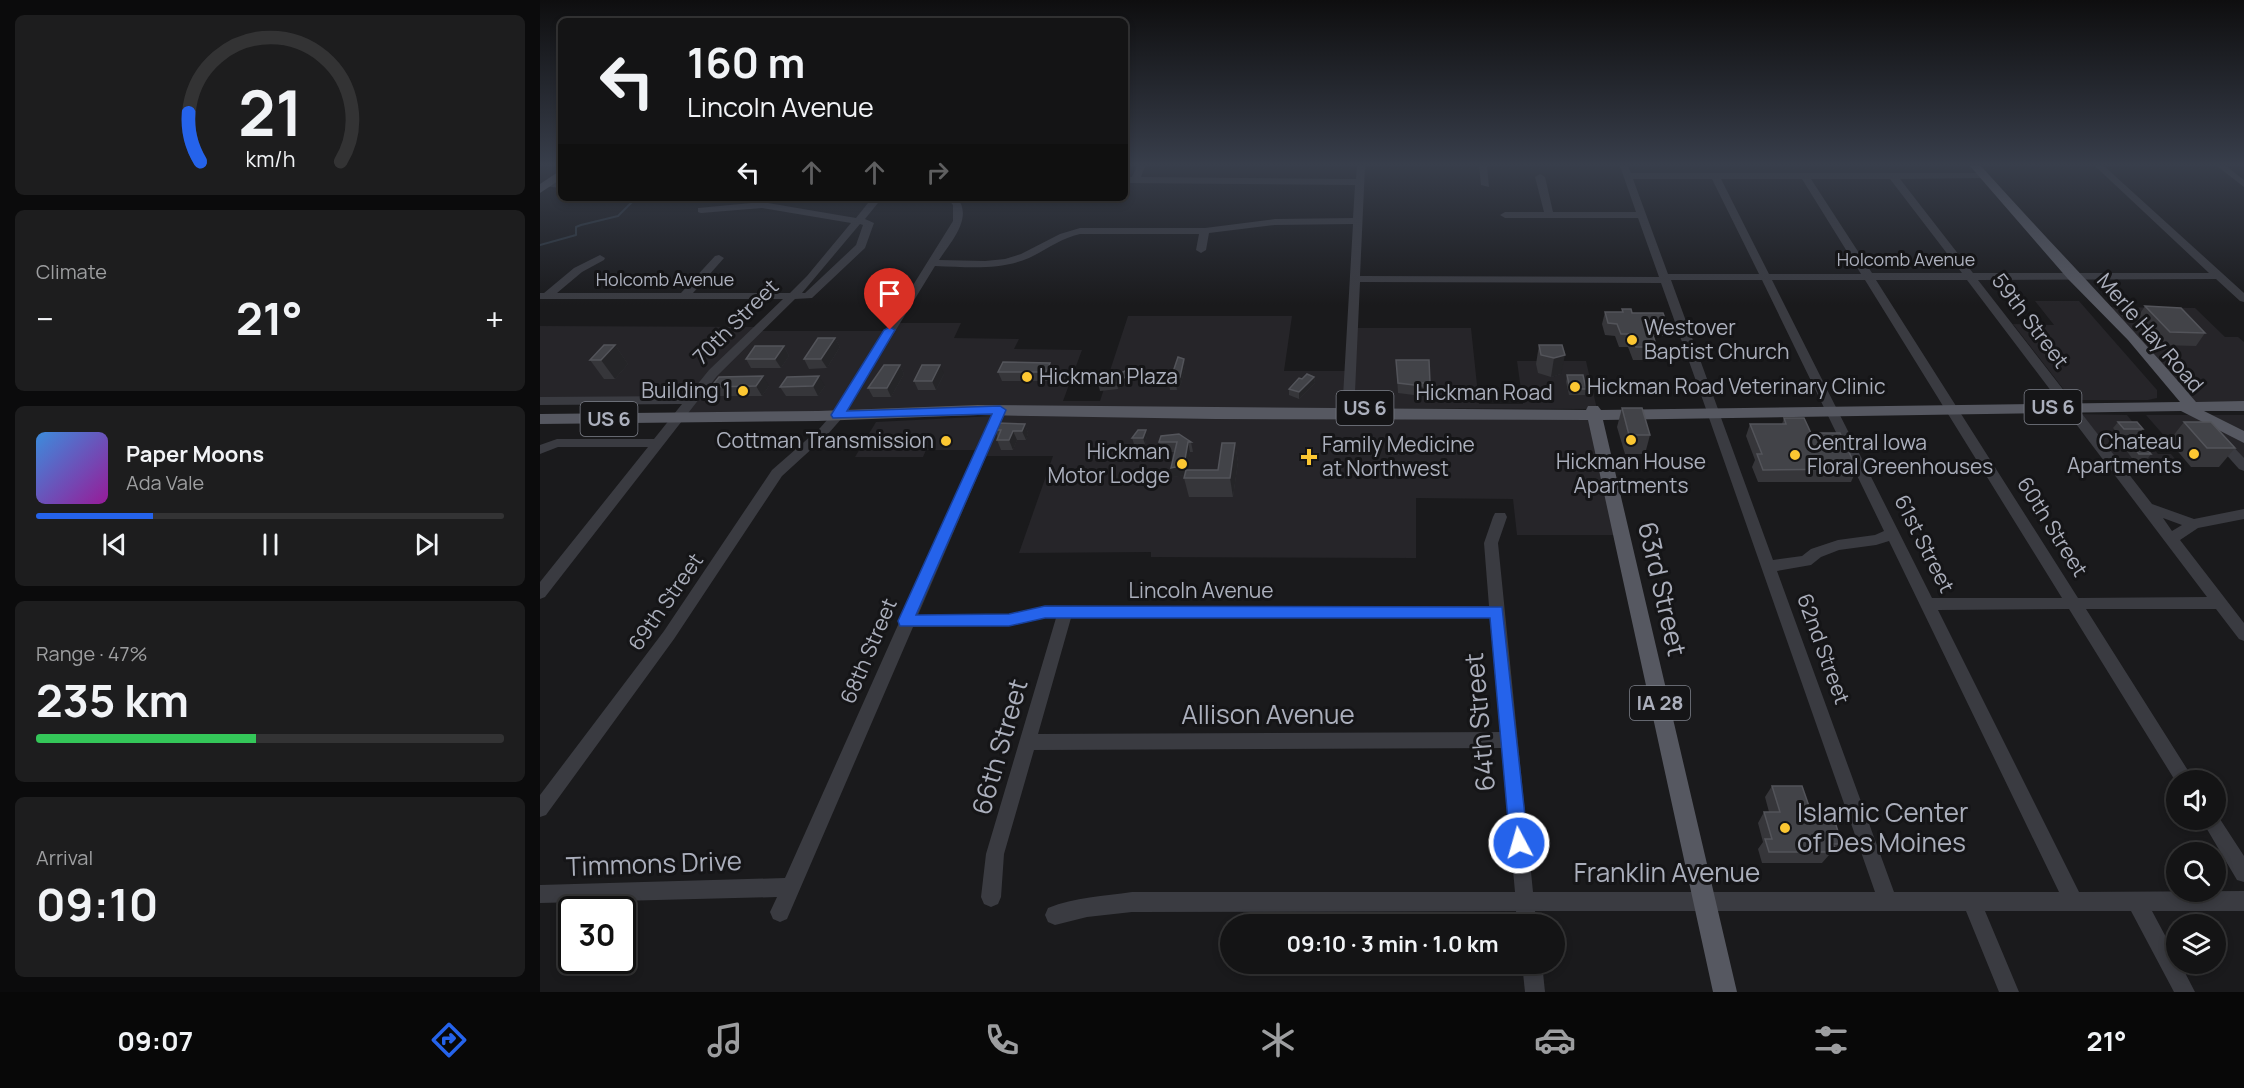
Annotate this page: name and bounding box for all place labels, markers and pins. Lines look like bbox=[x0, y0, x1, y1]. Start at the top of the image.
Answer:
pin bbox=[864, 268, 915, 330]
place label: Westover Baptist Church bbox=[1644, 313, 1789, 365]
marker: Westover Baptist Church bbox=[1625, 333, 1639, 347]
place label: Hickman Plaza bbox=[1039, 362, 1178, 390]
marker: Hickman Plaza bbox=[1020, 370, 1034, 384]
place label: Hickman Road Veterinary Clinic bbox=[1587, 372, 1886, 400]
place label: Building 1 bbox=[641, 376, 731, 404]
marker: Hickman Road Veterinary Clinic bbox=[1568, 380, 1582, 394]
marker: Building 1 bbox=[736, 384, 750, 398]
place label: Cottman Transmission bbox=[716, 426, 934, 454]
place label: Chateau Apartments bbox=[2067, 427, 2182, 479]
place label: Central Iowa Floral Greenhouses bbox=[1807, 428, 1993, 480]
place label: Family Medicine at Northwest bbox=[1322, 430, 1475, 482]
marker: Hickman House Apartments bbox=[1624, 433, 1638, 447]
marker: Cottman Transmission bbox=[939, 434, 953, 448]
place label: Hickman Motor Lodge bbox=[1047, 437, 1170, 489]
place label: Hickman House Apartments bbox=[1556, 447, 1706, 499]
marker: Chateau Apartments bbox=[2187, 447, 2201, 461]
marker: Family Medicine at Northwest bbox=[1300, 448, 1318, 466]
marker: Central Iowa Floral Greenhouses bbox=[1788, 448, 1802, 462]
marker: Hickman Motor Lodge bbox=[1175, 457, 1189, 471]
place label: Islamic Center of Des Moines bbox=[1797, 794, 1968, 860]
marker: Islamic Center of Des Moines bbox=[1778, 821, 1792, 835]

